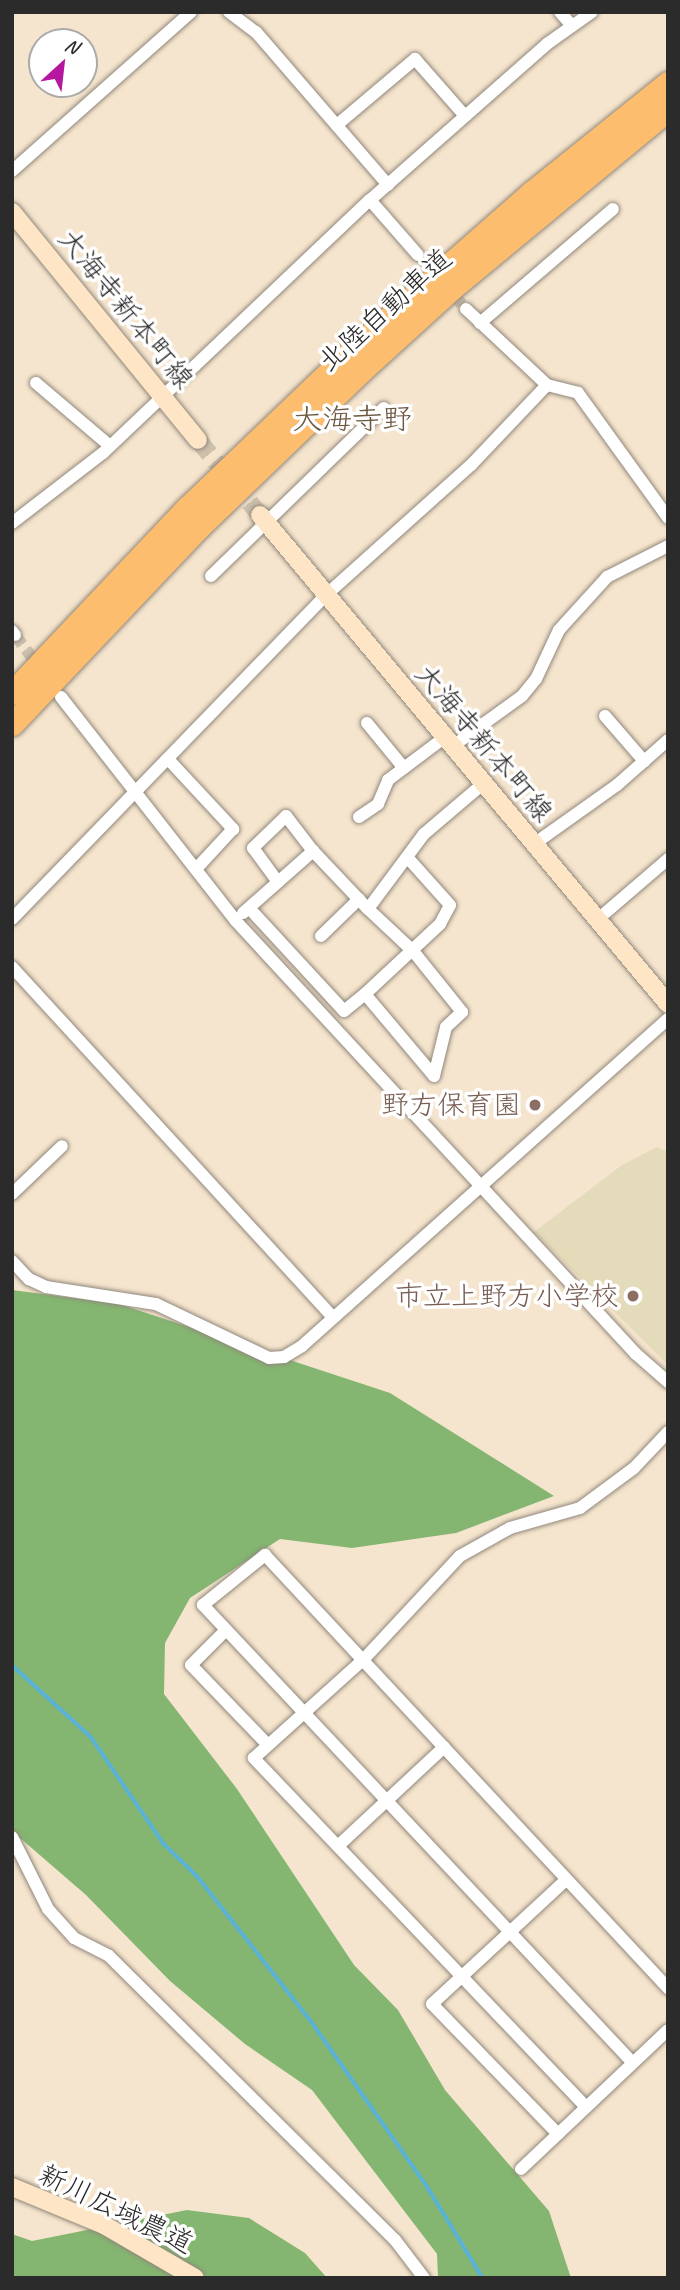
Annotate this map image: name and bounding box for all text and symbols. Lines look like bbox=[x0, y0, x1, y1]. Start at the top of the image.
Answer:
north arrow bbox=[28, 28, 98, 98]
text: N bbox=[61, 33, 82, 59]
street label: 大海寺新本町線 bbox=[51, 222, 201, 396]
street label: 北陸自動車道 bbox=[311, 241, 459, 379]
district label: 大海寺野 bbox=[292, 401, 412, 437]
street label: 大海寺新本町線 bbox=[408, 657, 560, 829]
place label: 野方保育園 bbox=[381, 1088, 521, 1122]
marker: 野方保育園 bbox=[527, 1097, 543, 1113]
place label: 市立上野方小学校 bbox=[395, 1279, 619, 1313]
marker: 市立上野方小学校 bbox=[625, 1288, 641, 1304]
street label: 新川広域農道 bbox=[33, 2157, 199, 2261]

